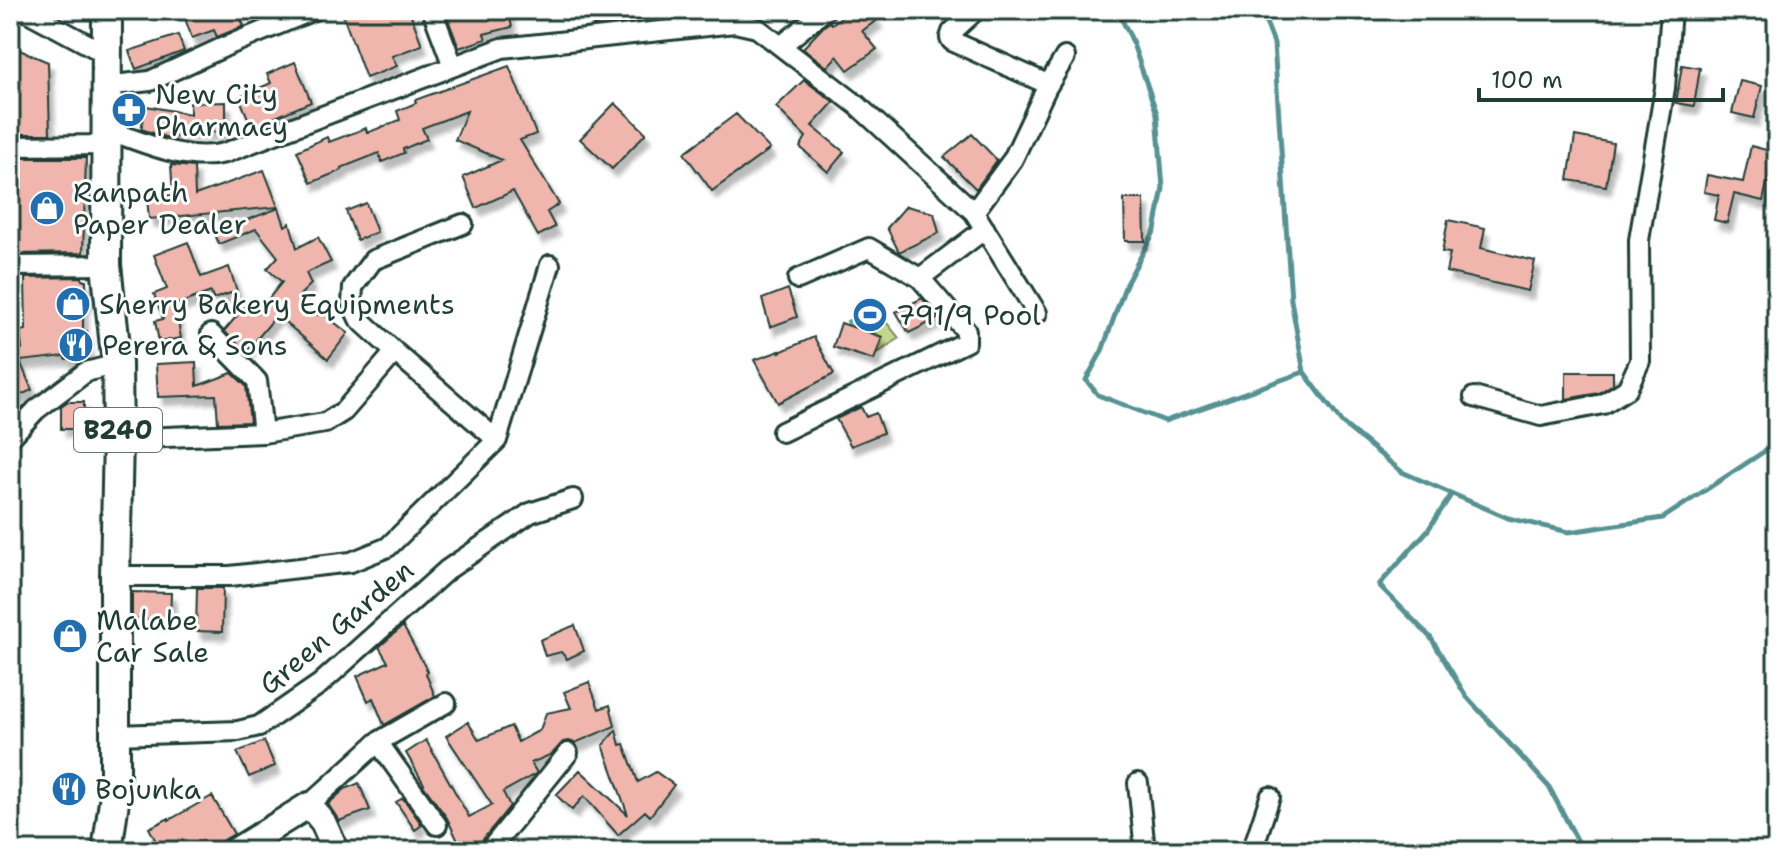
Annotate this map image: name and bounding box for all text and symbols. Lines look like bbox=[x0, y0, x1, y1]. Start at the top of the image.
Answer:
scale bar bbox=[1479, 52, 1723, 102]
text: 100 m bbox=[1491, 64, 1563, 96]
place label: New City Pharmacy bbox=[155, 75, 288, 145]
pharmacy icon: New City Pharmacy bbox=[110, 91, 148, 129]
place label: Ranpath Paper Dealer bbox=[73, 173, 247, 243]
shop icon: Ranpath Paper Dealer bbox=[28, 189, 66, 227]
shop icon: Sherry Bakery Equipments bbox=[54, 285, 92, 323]
place label: Sherry Bakery Equipments bbox=[99, 285, 455, 323]
sports icon: 791/9 Pool bbox=[851, 296, 889, 334]
place label: 791/9 Pool bbox=[896, 296, 1041, 334]
restaurant icon: Perera & Sons bbox=[57, 326, 95, 364]
place label: Perera & Sons bbox=[102, 326, 288, 364]
road number: B240 bbox=[74, 408, 162, 452]
street label: Green Garden bbox=[251, 551, 421, 703]
place label: Malabe Car Sale bbox=[96, 601, 209, 671]
shop icon: Malabe Car Sale bbox=[51, 617, 89, 655]
restaurant icon: Bojunka bbox=[50, 770, 88, 808]
place label: Bojunka bbox=[95, 770, 201, 808]

